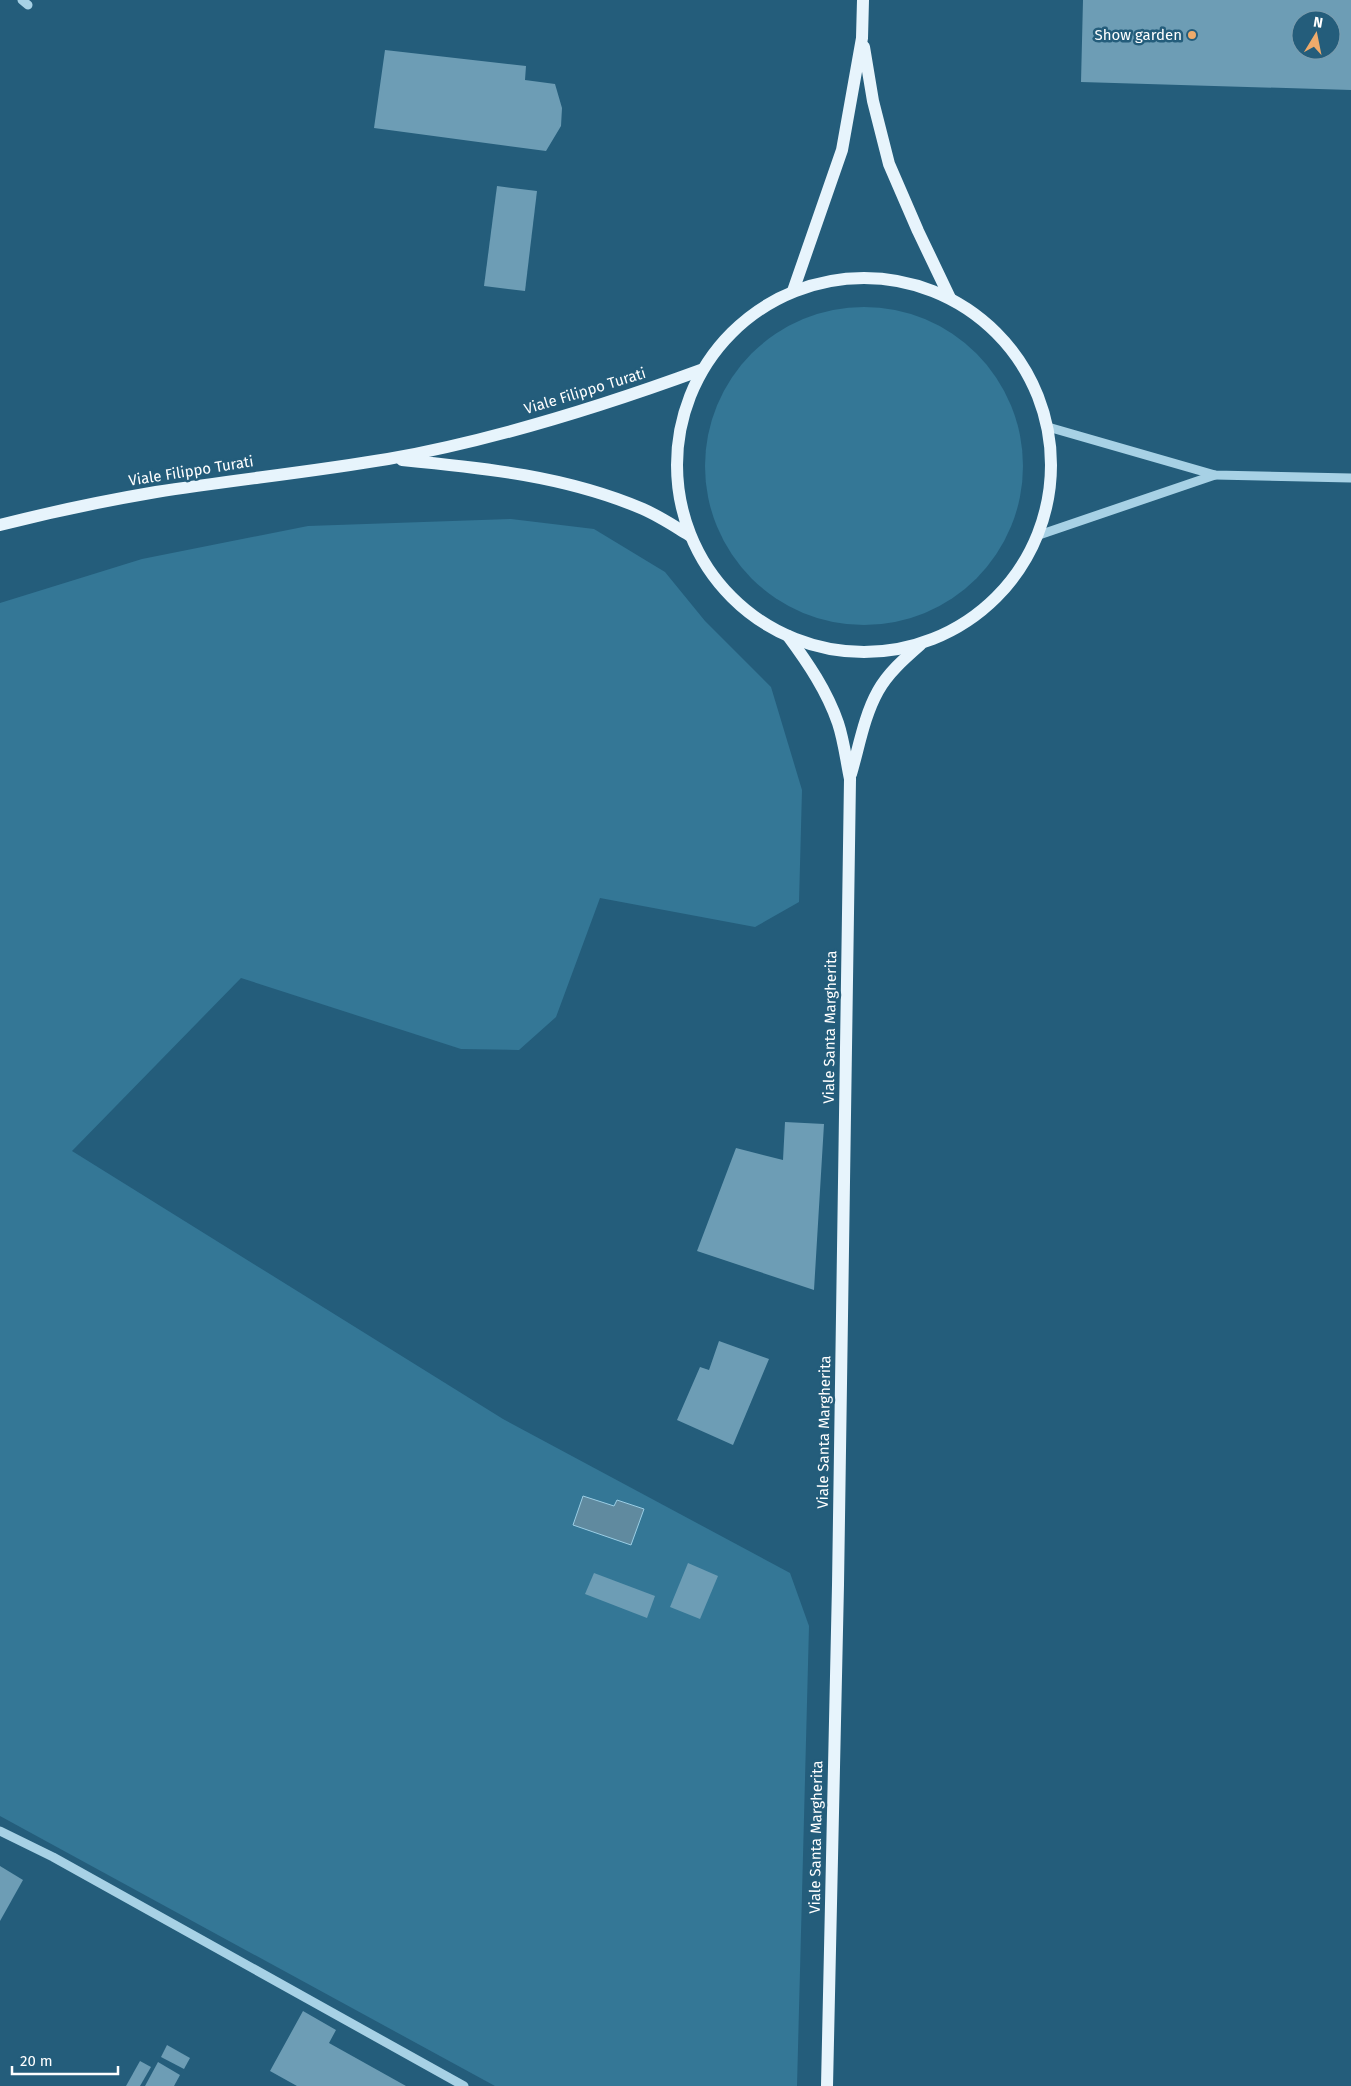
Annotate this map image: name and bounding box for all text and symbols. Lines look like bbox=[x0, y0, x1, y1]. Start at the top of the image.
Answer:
north arrow bbox=[1291, 10, 1341, 60]
text: N bbox=[1312, 14, 1324, 32]
place label: Show garden bbox=[1095, 26, 1182, 44]
marker: Show garden bbox=[1186, 29, 1198, 41]
street label: Viale Filippo Turati bbox=[522, 364, 648, 418]
street label: Viale Filippo Turati bbox=[127, 452, 255, 490]
street label: Viale Santa Margherita bbox=[820, 950, 840, 1104]
street label: Viale Santa Margherita bbox=[814, 1355, 834, 1509]
street label: Viale Santa Margherita bbox=[806, 1760, 826, 1914]
scale bar bbox=[12, 2044, 119, 2076]
text: 20 m bbox=[20, 2052, 53, 2070]

